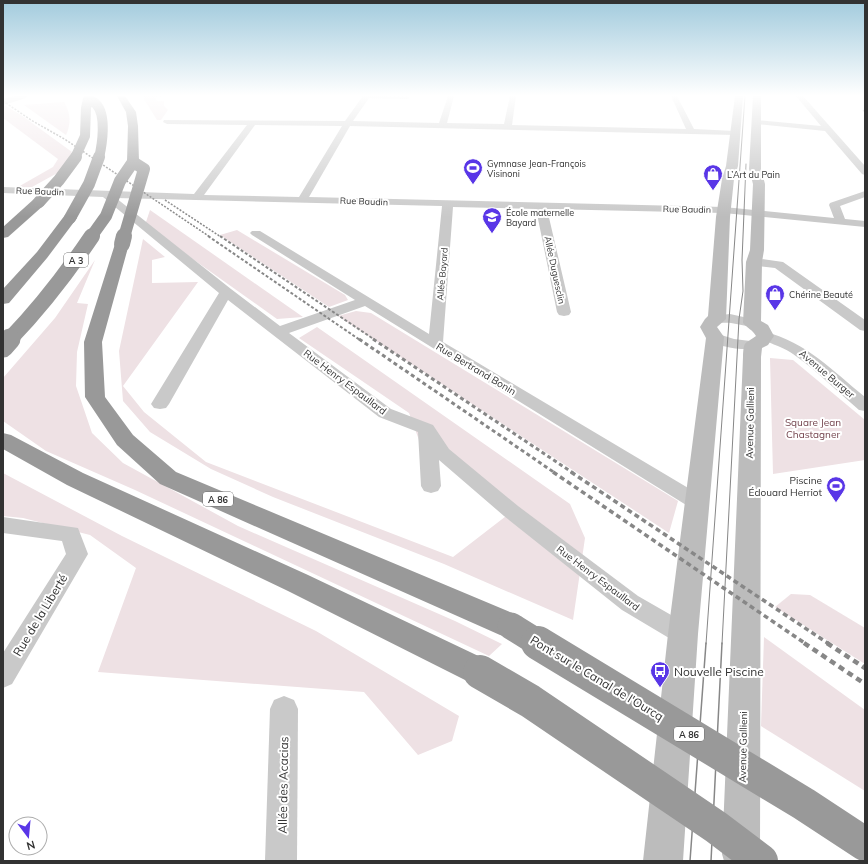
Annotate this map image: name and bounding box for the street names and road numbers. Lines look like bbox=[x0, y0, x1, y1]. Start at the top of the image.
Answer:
street label: Rue Baudin bbox=[16, 185, 64, 197]
street label: Rue Baudin bbox=[340, 195, 388, 207]
street label: Rue Baudin bbox=[663, 203, 711, 215]
street label: Allée Duguesclin bbox=[542, 235, 568, 305]
street label: Allée Bayard bbox=[434, 247, 451, 301]
road number: A 3 bbox=[64, 253, 88, 267]
street label: Rue Bertrand Bonin bbox=[434, 340, 518, 398]
street label: Rue Henry Espaullard bbox=[301, 347, 389, 417]
street label: Avenue Burger bbox=[797, 347, 858, 401]
street label: Avenue Gallieni bbox=[743, 387, 757, 459]
road number: A 86 bbox=[203, 492, 233, 506]
street label: Rue Henry Espaullard bbox=[554, 543, 642, 613]
street label: Rue de la Liberté bbox=[10, 571, 70, 659]
street label: Pont sur le Canal de l'Ourcq bbox=[528, 632, 666, 724]
street label: Avenue Gallieni bbox=[736, 711, 750, 783]
road number: A 86 bbox=[674, 727, 704, 741]
street label: Allée des Acacias bbox=[275, 736, 291, 834]

